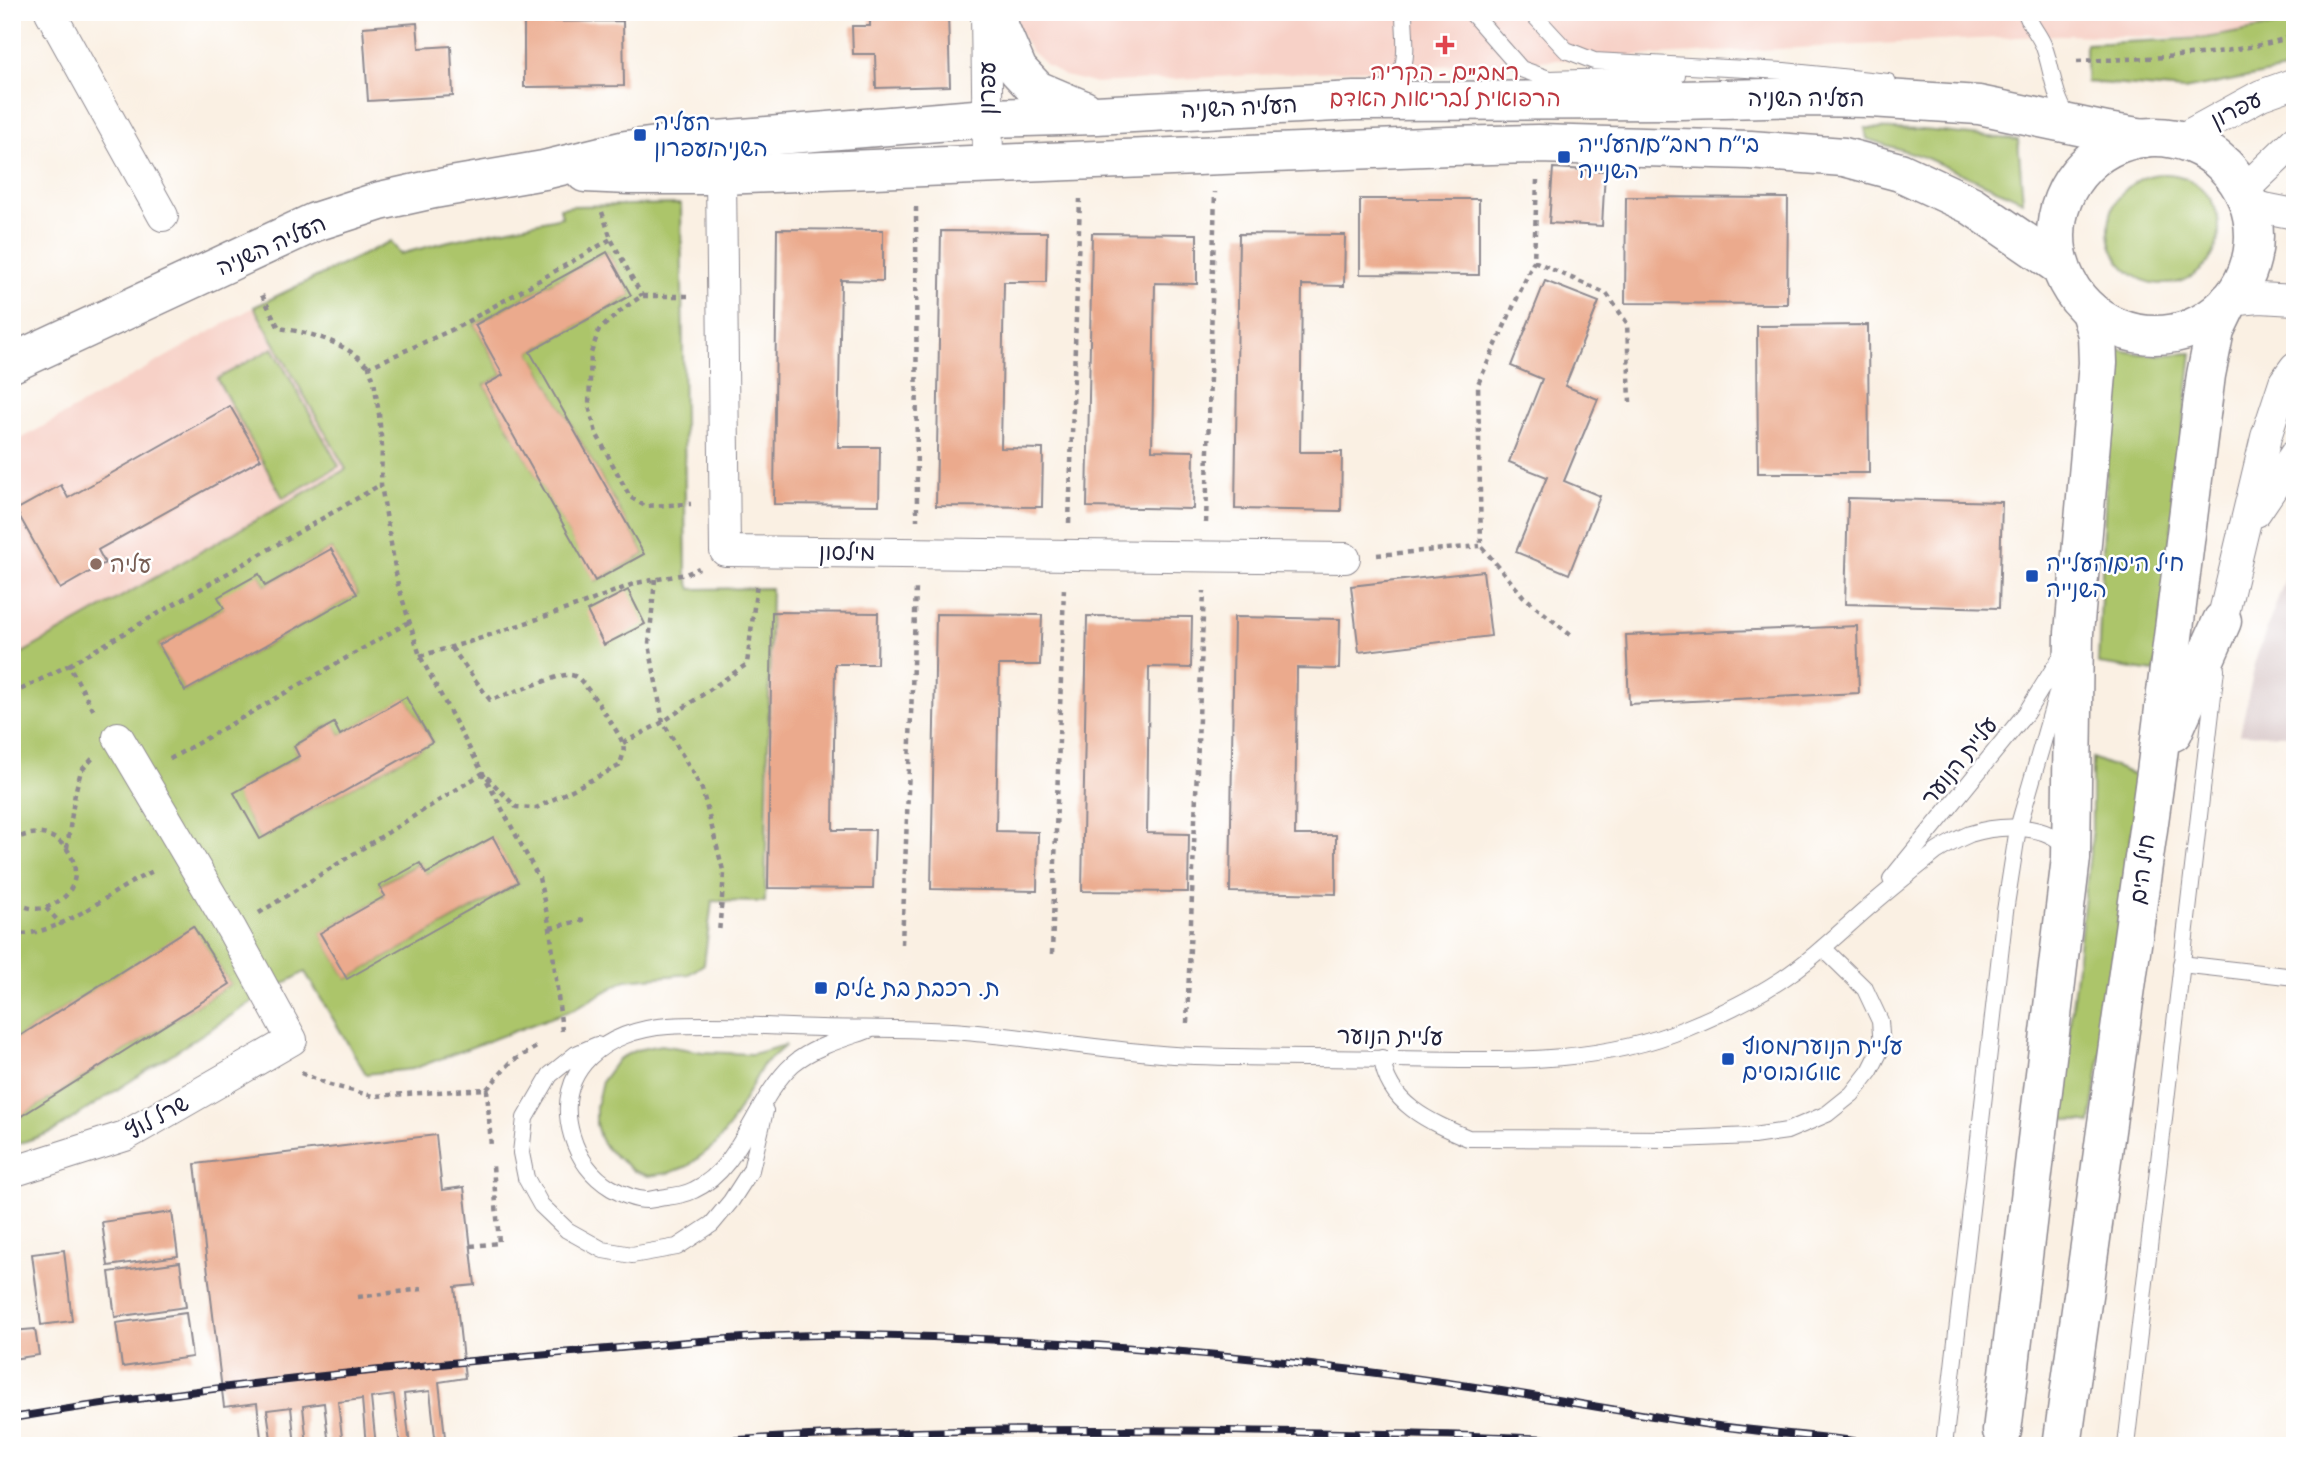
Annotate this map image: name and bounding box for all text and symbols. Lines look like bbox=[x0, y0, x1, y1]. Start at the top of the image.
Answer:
marker: רמב"ם - הקריה הרפואית לבריאות האדם bbox=[1435, 35, 1455, 55]
street label: עפרון bbox=[977, 61, 1004, 115]
place label: רמב"ם - הקריה הרפואית לבריאות האדם bbox=[1329, 62, 1561, 115]
street label: העליה השניה bbox=[1748, 86, 1865, 115]
street label: עפרון bbox=[2208, 88, 2268, 136]
street label: העליה השניה bbox=[1180, 92, 1298, 127]
place label: העליה השניה/עפרון bbox=[654, 110, 768, 165]
marker: העליה השניה/עפרון bbox=[632, 127, 648, 143]
place label: בי״ח רמב״ם/העלייה השנייה bbox=[1578, 133, 1759, 187]
marker: בי״ח רמב״ם/העלייה השנייה bbox=[1556, 149, 1572, 165]
street label: העליה השניה bbox=[213, 210, 331, 284]
street label: מילסון bbox=[819, 541, 875, 569]
place label: עליה bbox=[110, 552, 151, 581]
place label: חיל הים/העלייה השנייה bbox=[2046, 552, 2184, 606]
marker: עליה bbox=[88, 556, 104, 572]
marker: חיל הים/העלייה השנייה bbox=[2024, 568, 2040, 584]
street label: עליית הנוער bbox=[1917, 713, 2006, 813]
street label: חיל הים bbox=[2126, 832, 2164, 906]
place label: ת. רכבת בת גלים bbox=[835, 976, 1000, 1005]
marker: ת. רכבת בת גלים bbox=[813, 980, 829, 996]
street label: עליית הנוער bbox=[1337, 1024, 1443, 1054]
place label: עליית הנוער/מסוף אוטובוסים bbox=[1742, 1035, 1903, 1089]
marker: עליית הנוער/מסוף אוטובוסים bbox=[1720, 1051, 1736, 1067]
street label: שרל לוץ bbox=[121, 1090, 195, 1148]

